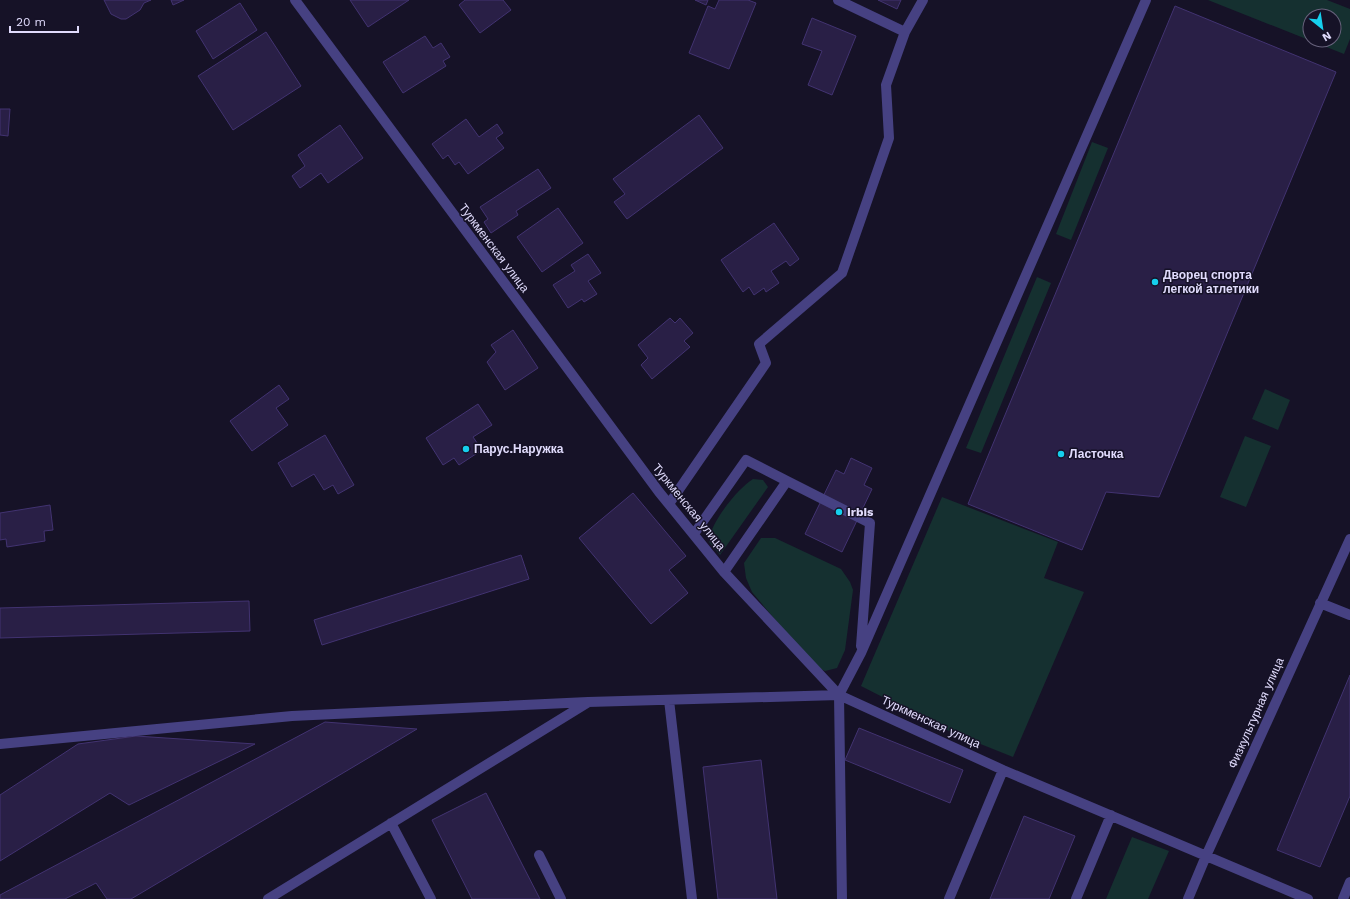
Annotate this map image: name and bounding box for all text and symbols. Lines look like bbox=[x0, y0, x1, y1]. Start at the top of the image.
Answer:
scale bar bbox=[10, 8, 78, 34]
north arrow bbox=[1302, 8, 1342, 48]
text: 20 m bbox=[16, 15, 46, 29]
text: N bbox=[1320, 29, 1334, 44]
street label: Туркменская улица bbox=[456, 201, 532, 296]
place label: Дворец спорта легкой атлетики bbox=[1163, 268, 1259, 296]
marker: Дворец спорта легкой атлетики bbox=[1150, 277, 1160, 287]
place label: Парус.Наружка bbox=[474, 442, 564, 456]
marker: Парус.Наружка bbox=[461, 444, 471, 454]
place label: Ласточка bbox=[1069, 447, 1124, 461]
marker: Ласточка bbox=[1056, 449, 1066, 459]
street label: Туркменская улица bbox=[650, 461, 729, 554]
place label: Irbis bbox=[847, 505, 874, 519]
marker: Irbis bbox=[834, 507, 844, 517]
street label: Физкультурная улица bbox=[1225, 655, 1287, 771]
street label: Туркменская улица bbox=[879, 693, 983, 751]

